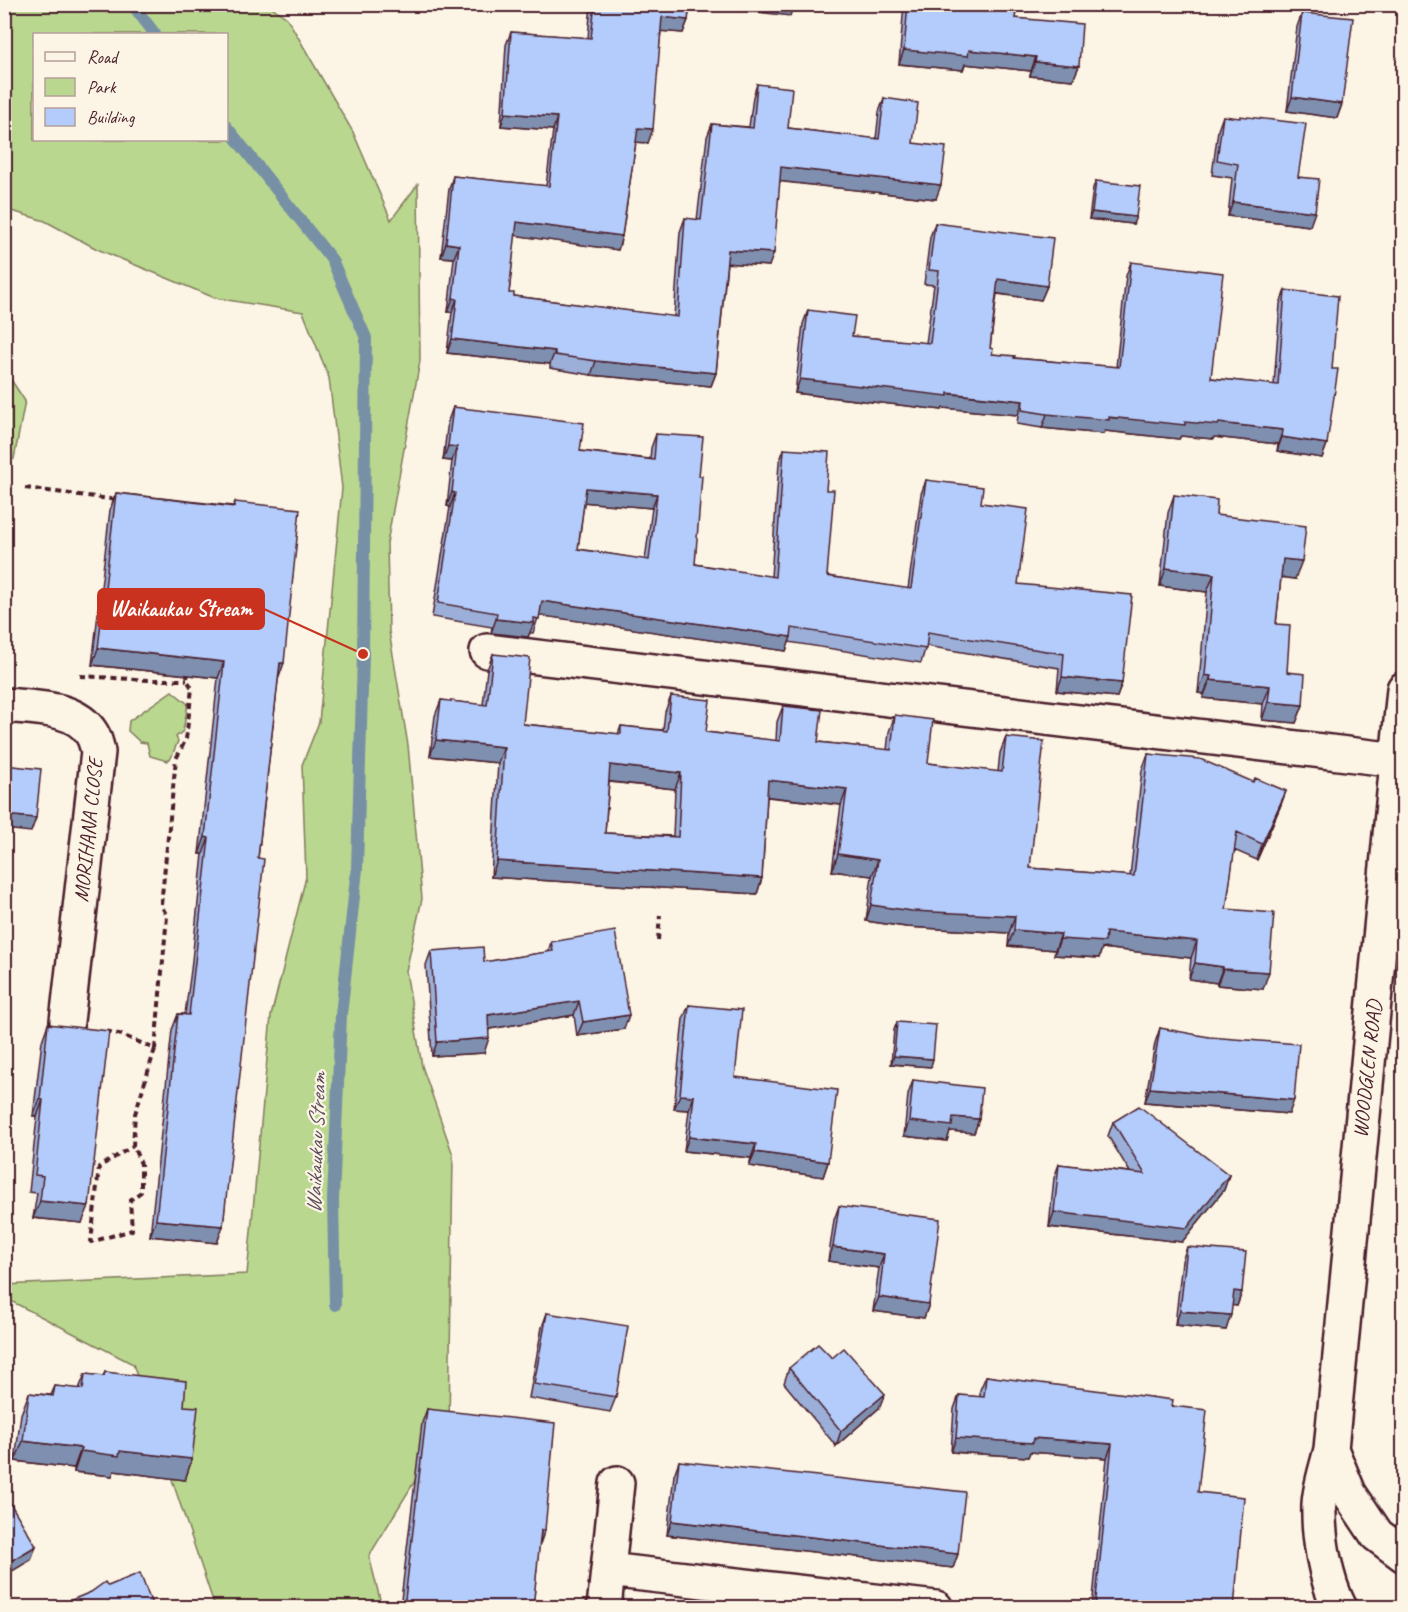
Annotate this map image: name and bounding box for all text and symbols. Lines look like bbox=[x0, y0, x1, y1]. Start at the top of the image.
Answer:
legend bbox=[33, 33, 228, 141]
text: Road bbox=[87, 46, 120, 68]
text: Park bbox=[87, 76, 117, 98]
text: Building bbox=[87, 106, 136, 128]
callout: Waikaukau Stream bbox=[98, 589, 264, 629]
text: Waikaukau Stream bbox=[110, 595, 254, 623]
street label: MORIHANA CLOSE bbox=[68, 754, 109, 903]
street label: WOODGLEN ROAD bbox=[1347, 997, 1387, 1139]
water label: Waikaukau Stream bbox=[300, 1070, 333, 1214]

